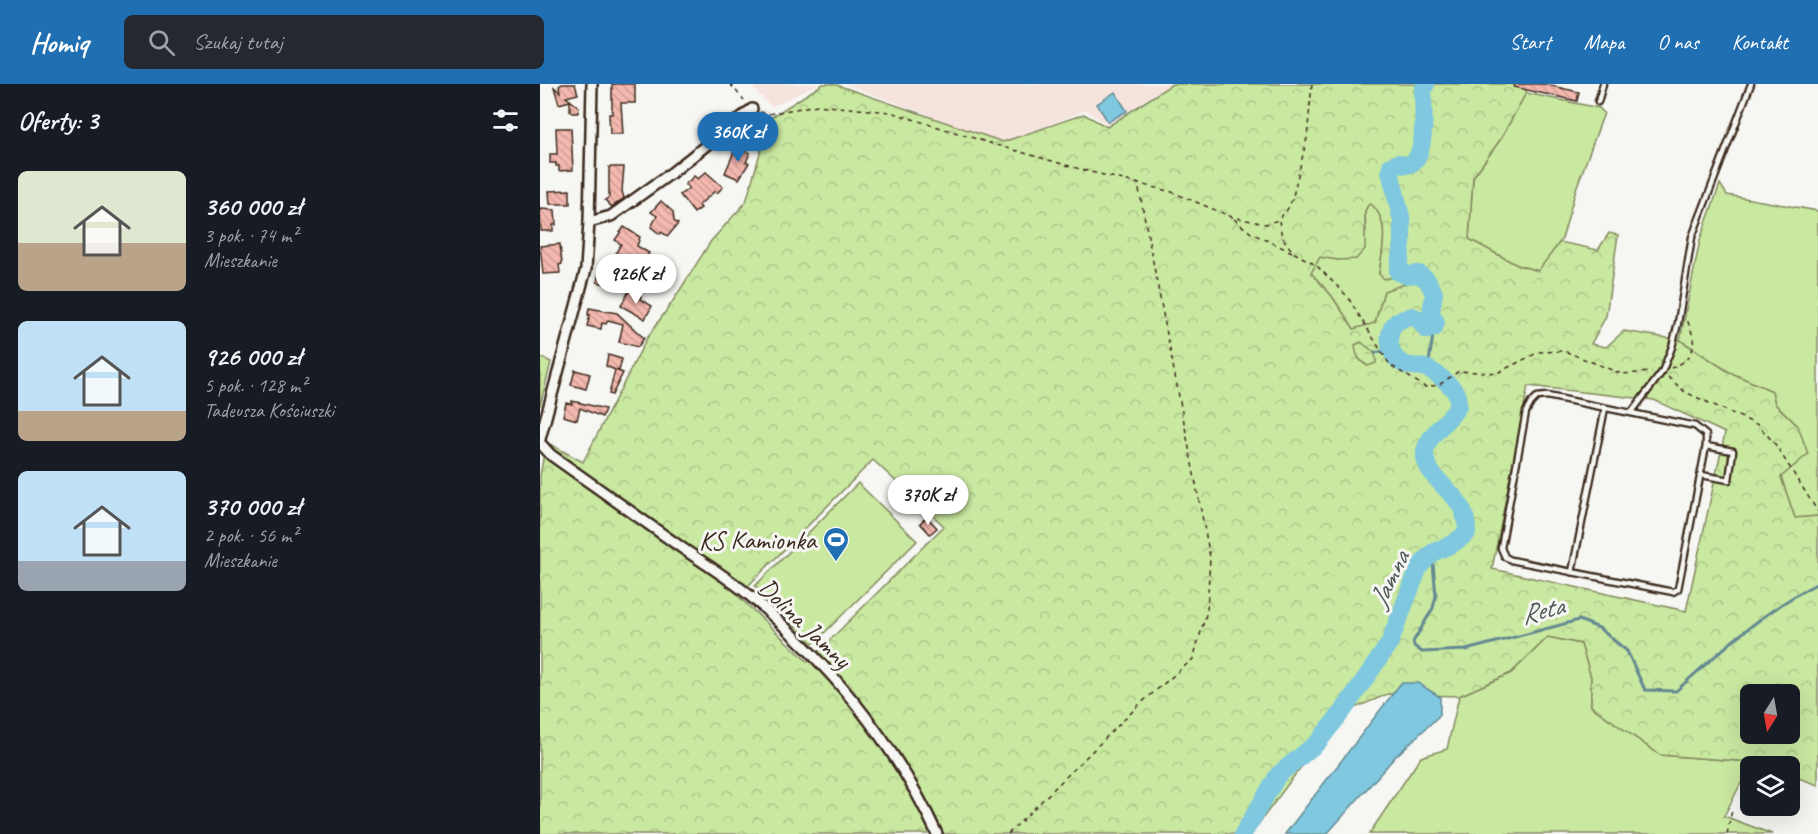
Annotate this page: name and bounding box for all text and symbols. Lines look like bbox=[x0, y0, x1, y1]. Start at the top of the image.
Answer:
search box bbox=[124, 15, 544, 69]
text: Homiq bbox=[30, 25, 88, 60]
icon: search bbox=[145, 26, 178, 59]
text: Szukaj tutaj bbox=[193, 28, 283, 56]
text: Start bbox=[1510, 29, 1551, 55]
text: Mapa bbox=[1584, 29, 1624, 55]
text: O nas bbox=[1657, 29, 1699, 55]
text: Kontakt bbox=[1732, 29, 1788, 55]
text: Oferty: 3 bbox=[18, 104, 98, 137]
icon: filters bbox=[489, 104, 522, 137]
pin: 360K zł bbox=[683, 112, 793, 163]
text: 360K zł bbox=[711, 119, 765, 144]
text: 360 000 zł bbox=[204, 190, 301, 223]
icon: home bbox=[66, 195, 138, 267]
text: 3 pok. · 74 m² bbox=[204, 223, 298, 248]
text: Mieszkanie bbox=[204, 248, 277, 273]
pin: 926K zł bbox=[581, 254, 691, 305]
text: 926K zł bbox=[610, 261, 662, 286]
text: 926 000 zł bbox=[204, 340, 301, 373]
icon: home bbox=[66, 345, 138, 417]
text: 5 pok. · 128 m² bbox=[204, 373, 307, 398]
text: Tadeusza Kościuszki bbox=[204, 398, 334, 423]
pin: 370K zł bbox=[873, 475, 983, 526]
text: 370K zł bbox=[902, 482, 954, 507]
text: 370 000 zł bbox=[204, 490, 301, 523]
icon: home bbox=[66, 495, 138, 567]
text: 2 pok. · 56 m² bbox=[204, 523, 298, 548]
place label: KS Kamionka bbox=[699, 524, 818, 557]
sports icon: KS Kamionka bbox=[821, 525, 851, 563]
water label: Jamna bbox=[1360, 544, 1418, 614]
text: Mieszkanie bbox=[204, 548, 277, 573]
street label: Dolina Jamny bbox=[751, 571, 860, 677]
water label: Reta bbox=[1517, 588, 1569, 632]
north arrow bbox=[1740, 684, 1800, 744]
map controls bbox=[1740, 684, 1800, 816]
button: layers bbox=[1740, 756, 1800, 816]

